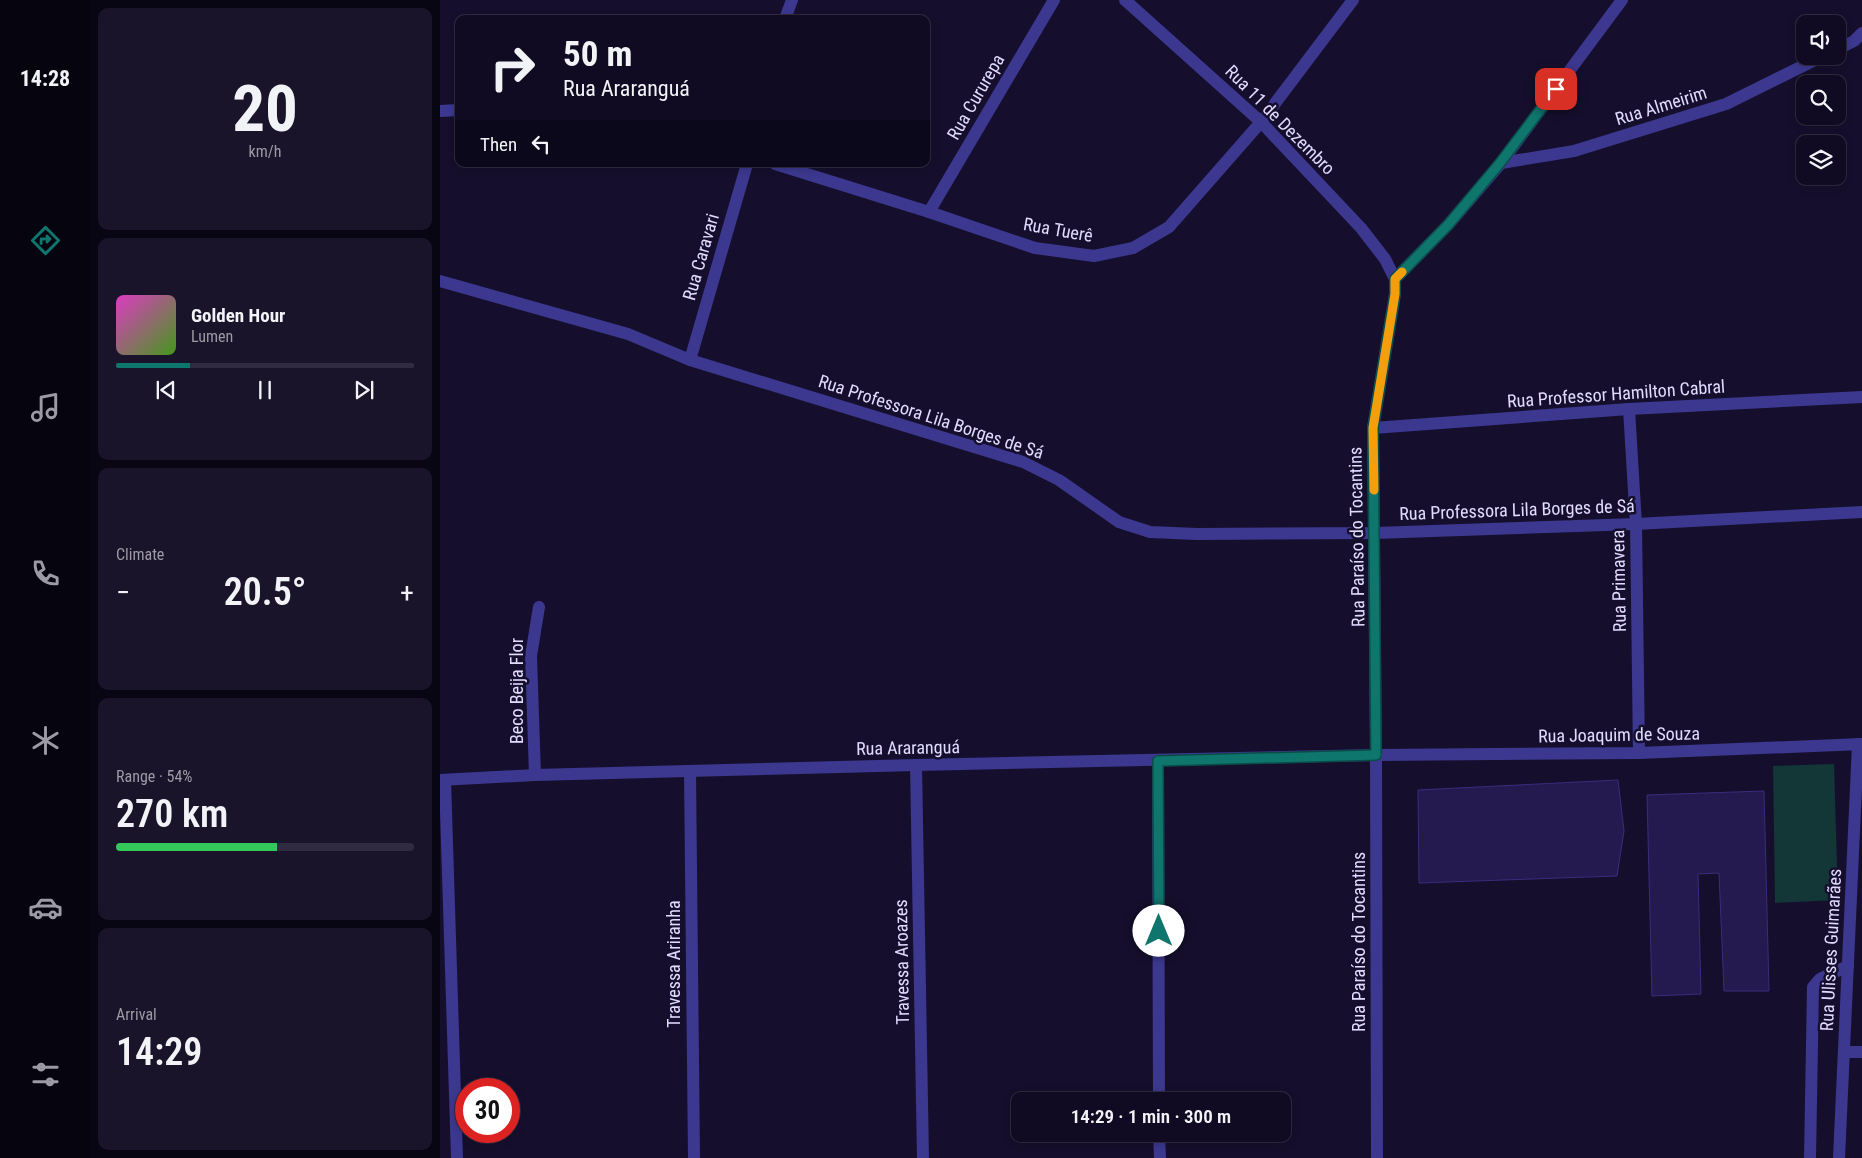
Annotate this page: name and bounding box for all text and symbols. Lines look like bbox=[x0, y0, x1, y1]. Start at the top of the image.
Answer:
map controls bbox=[1796, 15, 1846, 185]
button: sound bbox=[1796, 15, 1846, 65]
text: 50 m bbox=[563, 34, 632, 75]
icon: right bbox=[480, 35, 545, 100]
street label: Rua Cururepa bbox=[943, 50, 1009, 143]
street label: Rua 11 de Dezembro bbox=[1221, 61, 1339, 179]
text: 14:28 bbox=[20, 66, 70, 91]
pin bbox=[1535, 68, 1577, 110]
text: 20 bbox=[232, 71, 298, 147]
icon: arrive bbox=[1542, 75, 1570, 103]
button: search bbox=[1796, 75, 1846, 125]
text: Rua Araranguá bbox=[563, 76, 690, 101]
street label: Rua Almeirim bbox=[1612, 82, 1709, 129]
icon: left bbox=[527, 130, 555, 158]
text: Then bbox=[480, 133, 517, 156]
button: layers bbox=[1796, 135, 1846, 185]
text: km/h bbox=[249, 142, 281, 161]
street label: Rua Caravari bbox=[678, 211, 723, 303]
street label: Rua Tuerê bbox=[1022, 213, 1094, 246]
icon: directions bbox=[28, 223, 63, 258]
text: Golden Hour bbox=[191, 304, 285, 327]
text: Lumen bbox=[191, 327, 233, 346]
street label: Rua Professora Lila Borges de Sá bbox=[816, 370, 1046, 463]
street label: Rua Professor Hamilton Cabral bbox=[1506, 375, 1726, 412]
icon: previous bbox=[152, 376, 180, 404]
icon: pause bbox=[251, 376, 279, 404]
icon: next bbox=[350, 376, 378, 404]
icon: music bbox=[28, 390, 63, 425]
street label: Rua Paraíso do Tocantins bbox=[1344, 447, 1369, 627]
street label: Rua Professora Lila Borges de Sá bbox=[1399, 495, 1635, 524]
street label: Rua Primavera bbox=[1607, 530, 1630, 632]
text: Climate bbox=[116, 545, 164, 564]
icon: phone bbox=[28, 556, 63, 591]
text: 20.5° bbox=[224, 570, 306, 614]
text: − bbox=[116, 576, 130, 609]
text: + bbox=[400, 576, 414, 609]
street label: Beco Beija Flor bbox=[506, 637, 527, 744]
icon: climate bbox=[28, 723, 63, 758]
street label: Rua Joaquim de Souza bbox=[1538, 723, 1700, 746]
street label: Rua Araranguá bbox=[856, 736, 960, 759]
text: Range · 54% bbox=[116, 767, 192, 786]
text: 270 km bbox=[116, 792, 228, 836]
street label: Rua Paraíso do Tocantins bbox=[1348, 852, 1369, 1032]
street label: Rua Ulisses Guimarães bbox=[1816, 868, 1845, 1032]
icon: car bbox=[28, 890, 63, 925]
street label: Travessa Aroazes bbox=[890, 899, 913, 1025]
street label: Travessa Ariranha bbox=[663, 900, 684, 1028]
position arrow bbox=[1132, 904, 1184, 956]
text: Arrival bbox=[116, 1005, 157, 1024]
text: 14:29 bbox=[116, 1030, 202, 1074]
icon: filters bbox=[28, 1057, 63, 1092]
speed limit sign: 30 bbox=[455, 1078, 520, 1143]
text: 14:29 · 1 min · 300 m bbox=[1071, 1105, 1231, 1128]

